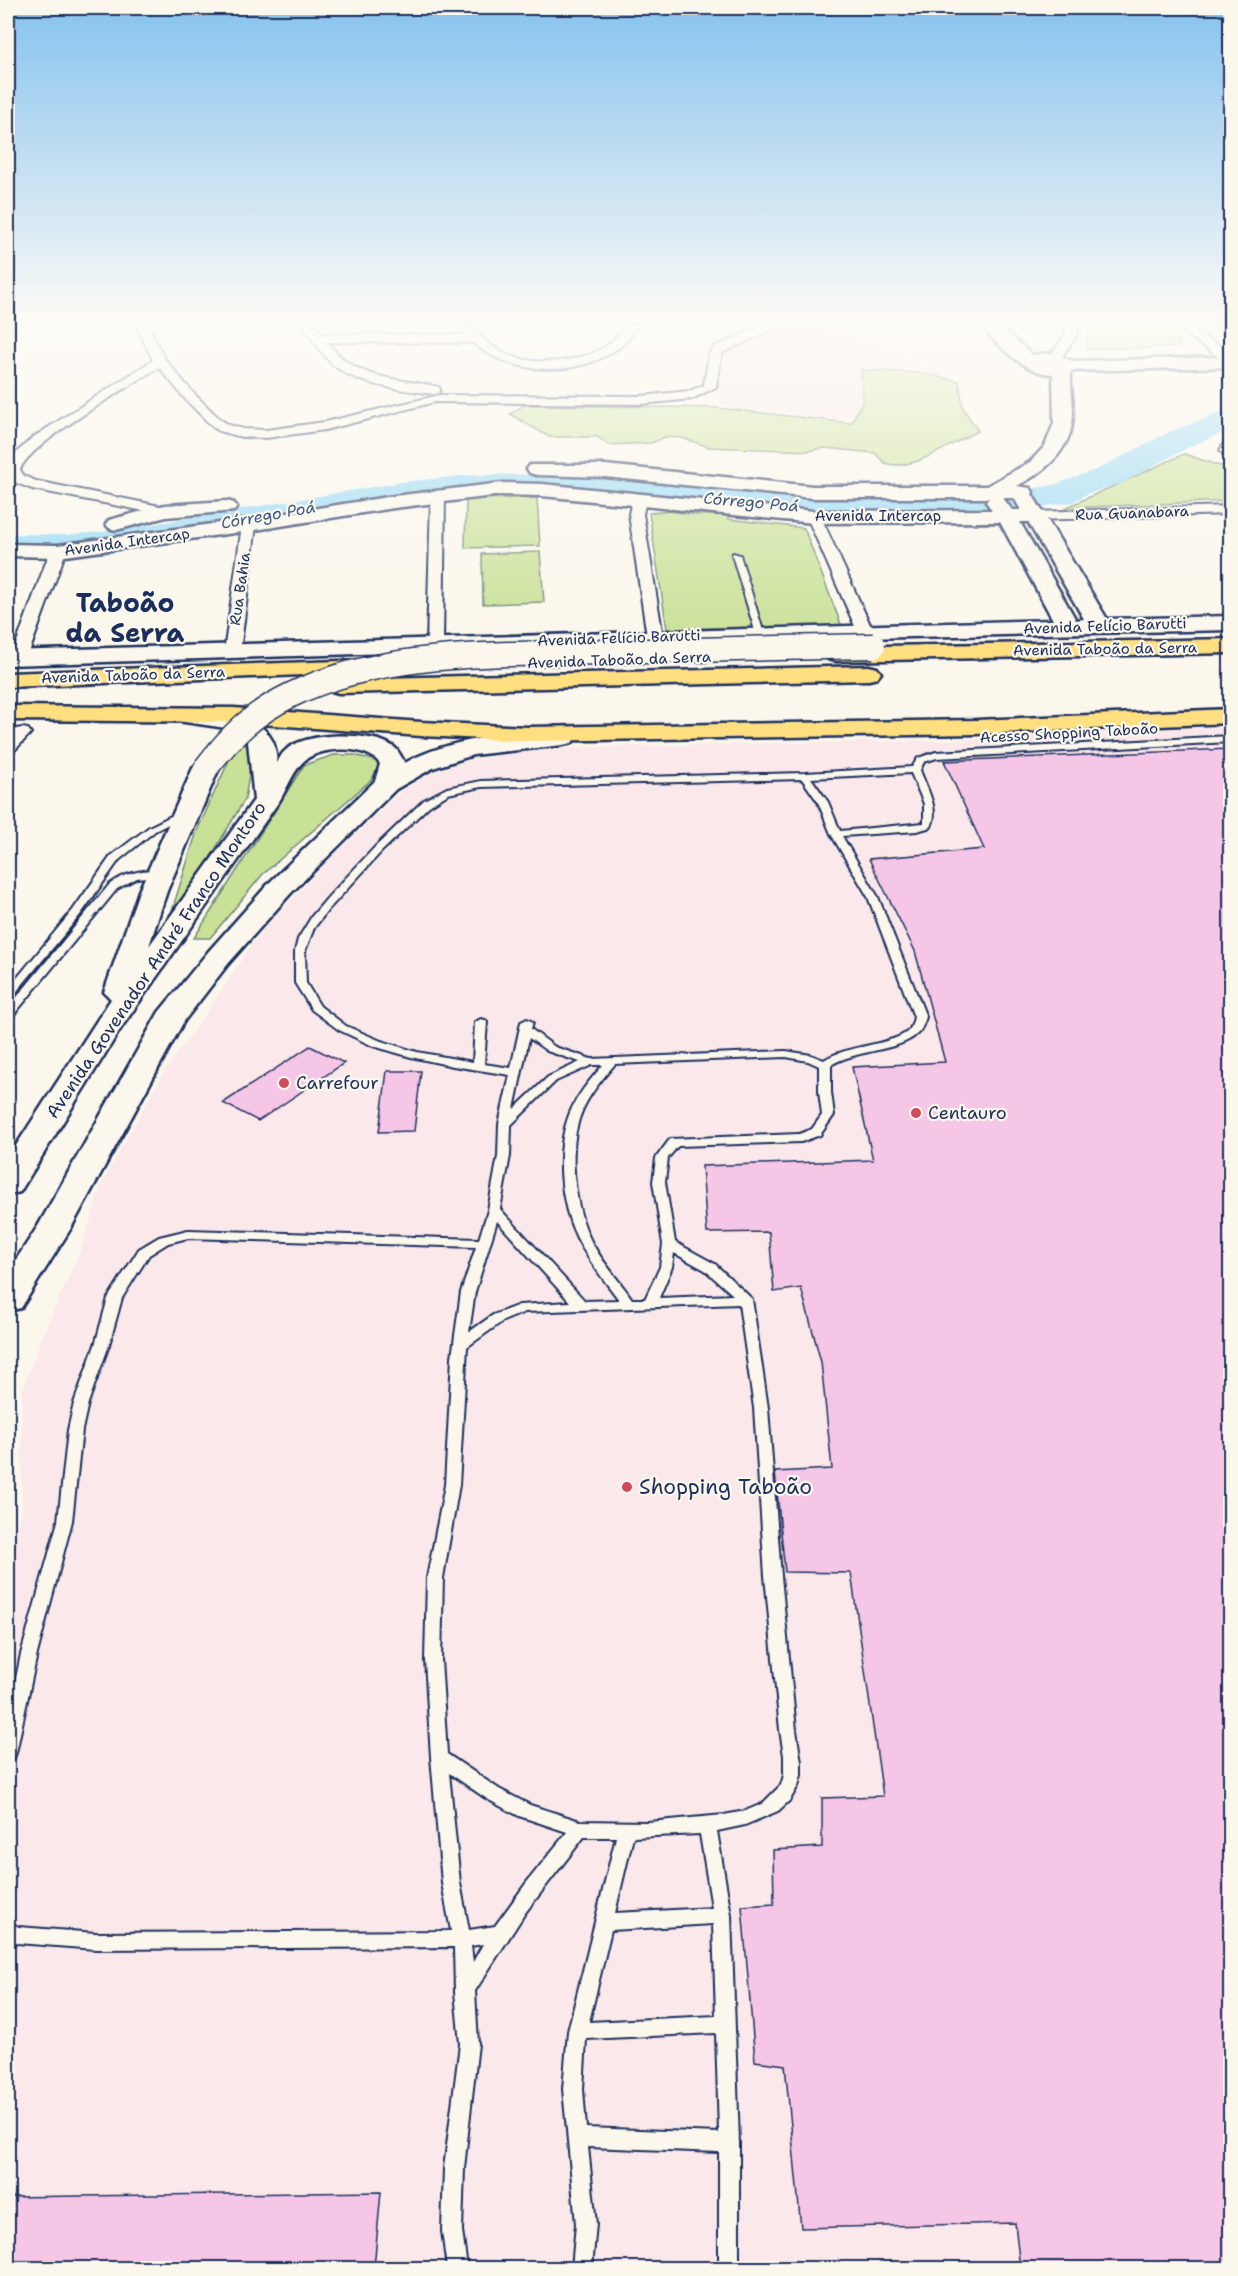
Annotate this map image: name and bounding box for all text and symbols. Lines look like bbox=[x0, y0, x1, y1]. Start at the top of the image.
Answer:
water label: Córrego Poá bbox=[703, 487, 800, 517]
water label: Córrego Poá bbox=[219, 496, 317, 534]
street label: Rua Guanabara bbox=[1075, 501, 1190, 525]
street label: Avenida Intercap bbox=[815, 506, 941, 526]
street label: Avenida Intercap bbox=[63, 523, 191, 561]
street label: Rua Bahia bbox=[225, 551, 255, 627]
district label: Taboão da Serra bbox=[66, 585, 185, 650]
street label: Avenida Felício Barutti bbox=[1023, 613, 1187, 639]
street label: Avenida Felício Barutti bbox=[537, 625, 701, 651]
street label: Avenida Taboão da Serra bbox=[1013, 637, 1198, 661]
street label: Avenida Taboão da Serra bbox=[527, 647, 712, 673]
street label: Avenida Taboão da Serra bbox=[41, 662, 226, 688]
street label: Acesso Shopping Taboão bbox=[979, 718, 1159, 748]
street label: Avenida Govenador André Franco Montoro bbox=[40, 797, 272, 1123]
place label: Carrefour bbox=[296, 1071, 379, 1095]
marker: Carrefour bbox=[277, 1076, 291, 1090]
place label: Centauro bbox=[928, 1101, 1007, 1125]
marker: Centauro bbox=[909, 1106, 923, 1120]
place label: Shopping Taboão bbox=[639, 1473, 812, 1501]
marker: Shopping Taboão bbox=[620, 1480, 634, 1494]

